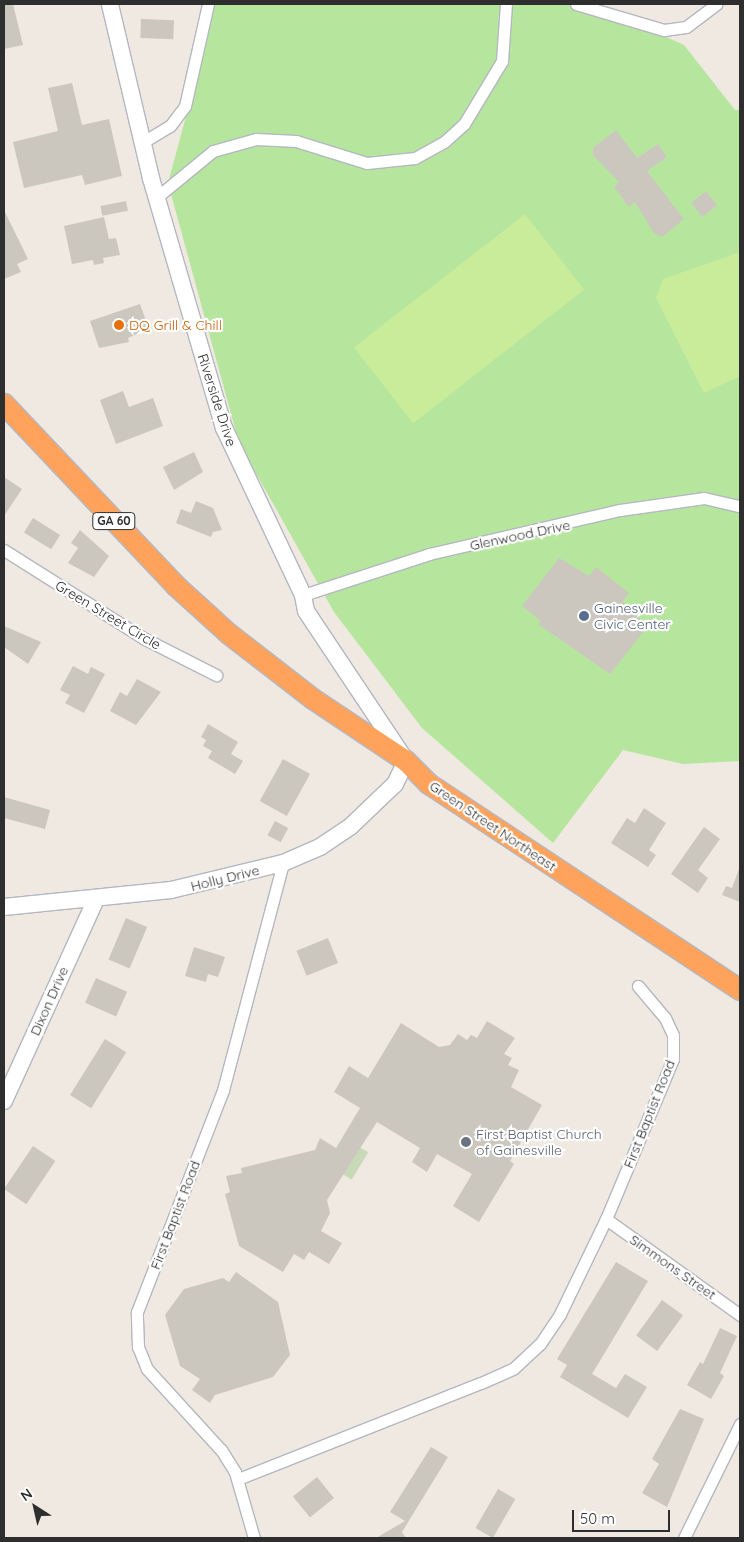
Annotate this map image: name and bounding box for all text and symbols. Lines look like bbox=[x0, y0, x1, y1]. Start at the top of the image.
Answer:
place label: DQ Grill & Chill bbox=[129, 317, 222, 333]
marker: DQ Grill & Chill bbox=[113, 319, 125, 331]
street label: Riverside Drive bbox=[194, 352, 240, 448]
road number: GA 60 bbox=[92, 512, 136, 530]
street label: Glenwood Drive bbox=[468, 516, 572, 554]
street label: Green Street Circle bbox=[52, 577, 164, 653]
place label: Gainesville Civic Center bbox=[594, 600, 671, 632]
marker: Gainesville Civic Center bbox=[578, 610, 590, 622]
street label: Green Street Northeast bbox=[426, 777, 560, 875]
street label: Holly Drive bbox=[189, 861, 261, 895]
street label: Dixon Drive bbox=[26, 964, 72, 1038]
street label: First Baptist Road bbox=[620, 1057, 678, 1171]
place label: First Baptist Church of Gainesville bbox=[476, 1126, 602, 1158]
marker: First Baptist Church of Gainesville bbox=[460, 1136, 472, 1148]
street label: First Baptist Road bbox=[147, 1158, 203, 1272]
street label: Simmons Street bbox=[627, 1231, 719, 1303]
north arrow bbox=[10, 1482, 60, 1532]
text: N bbox=[17, 1484, 36, 1505]
scale bar bbox=[574, 1500, 672, 1532]
text: 50 m bbox=[580, 1509, 615, 1528]

